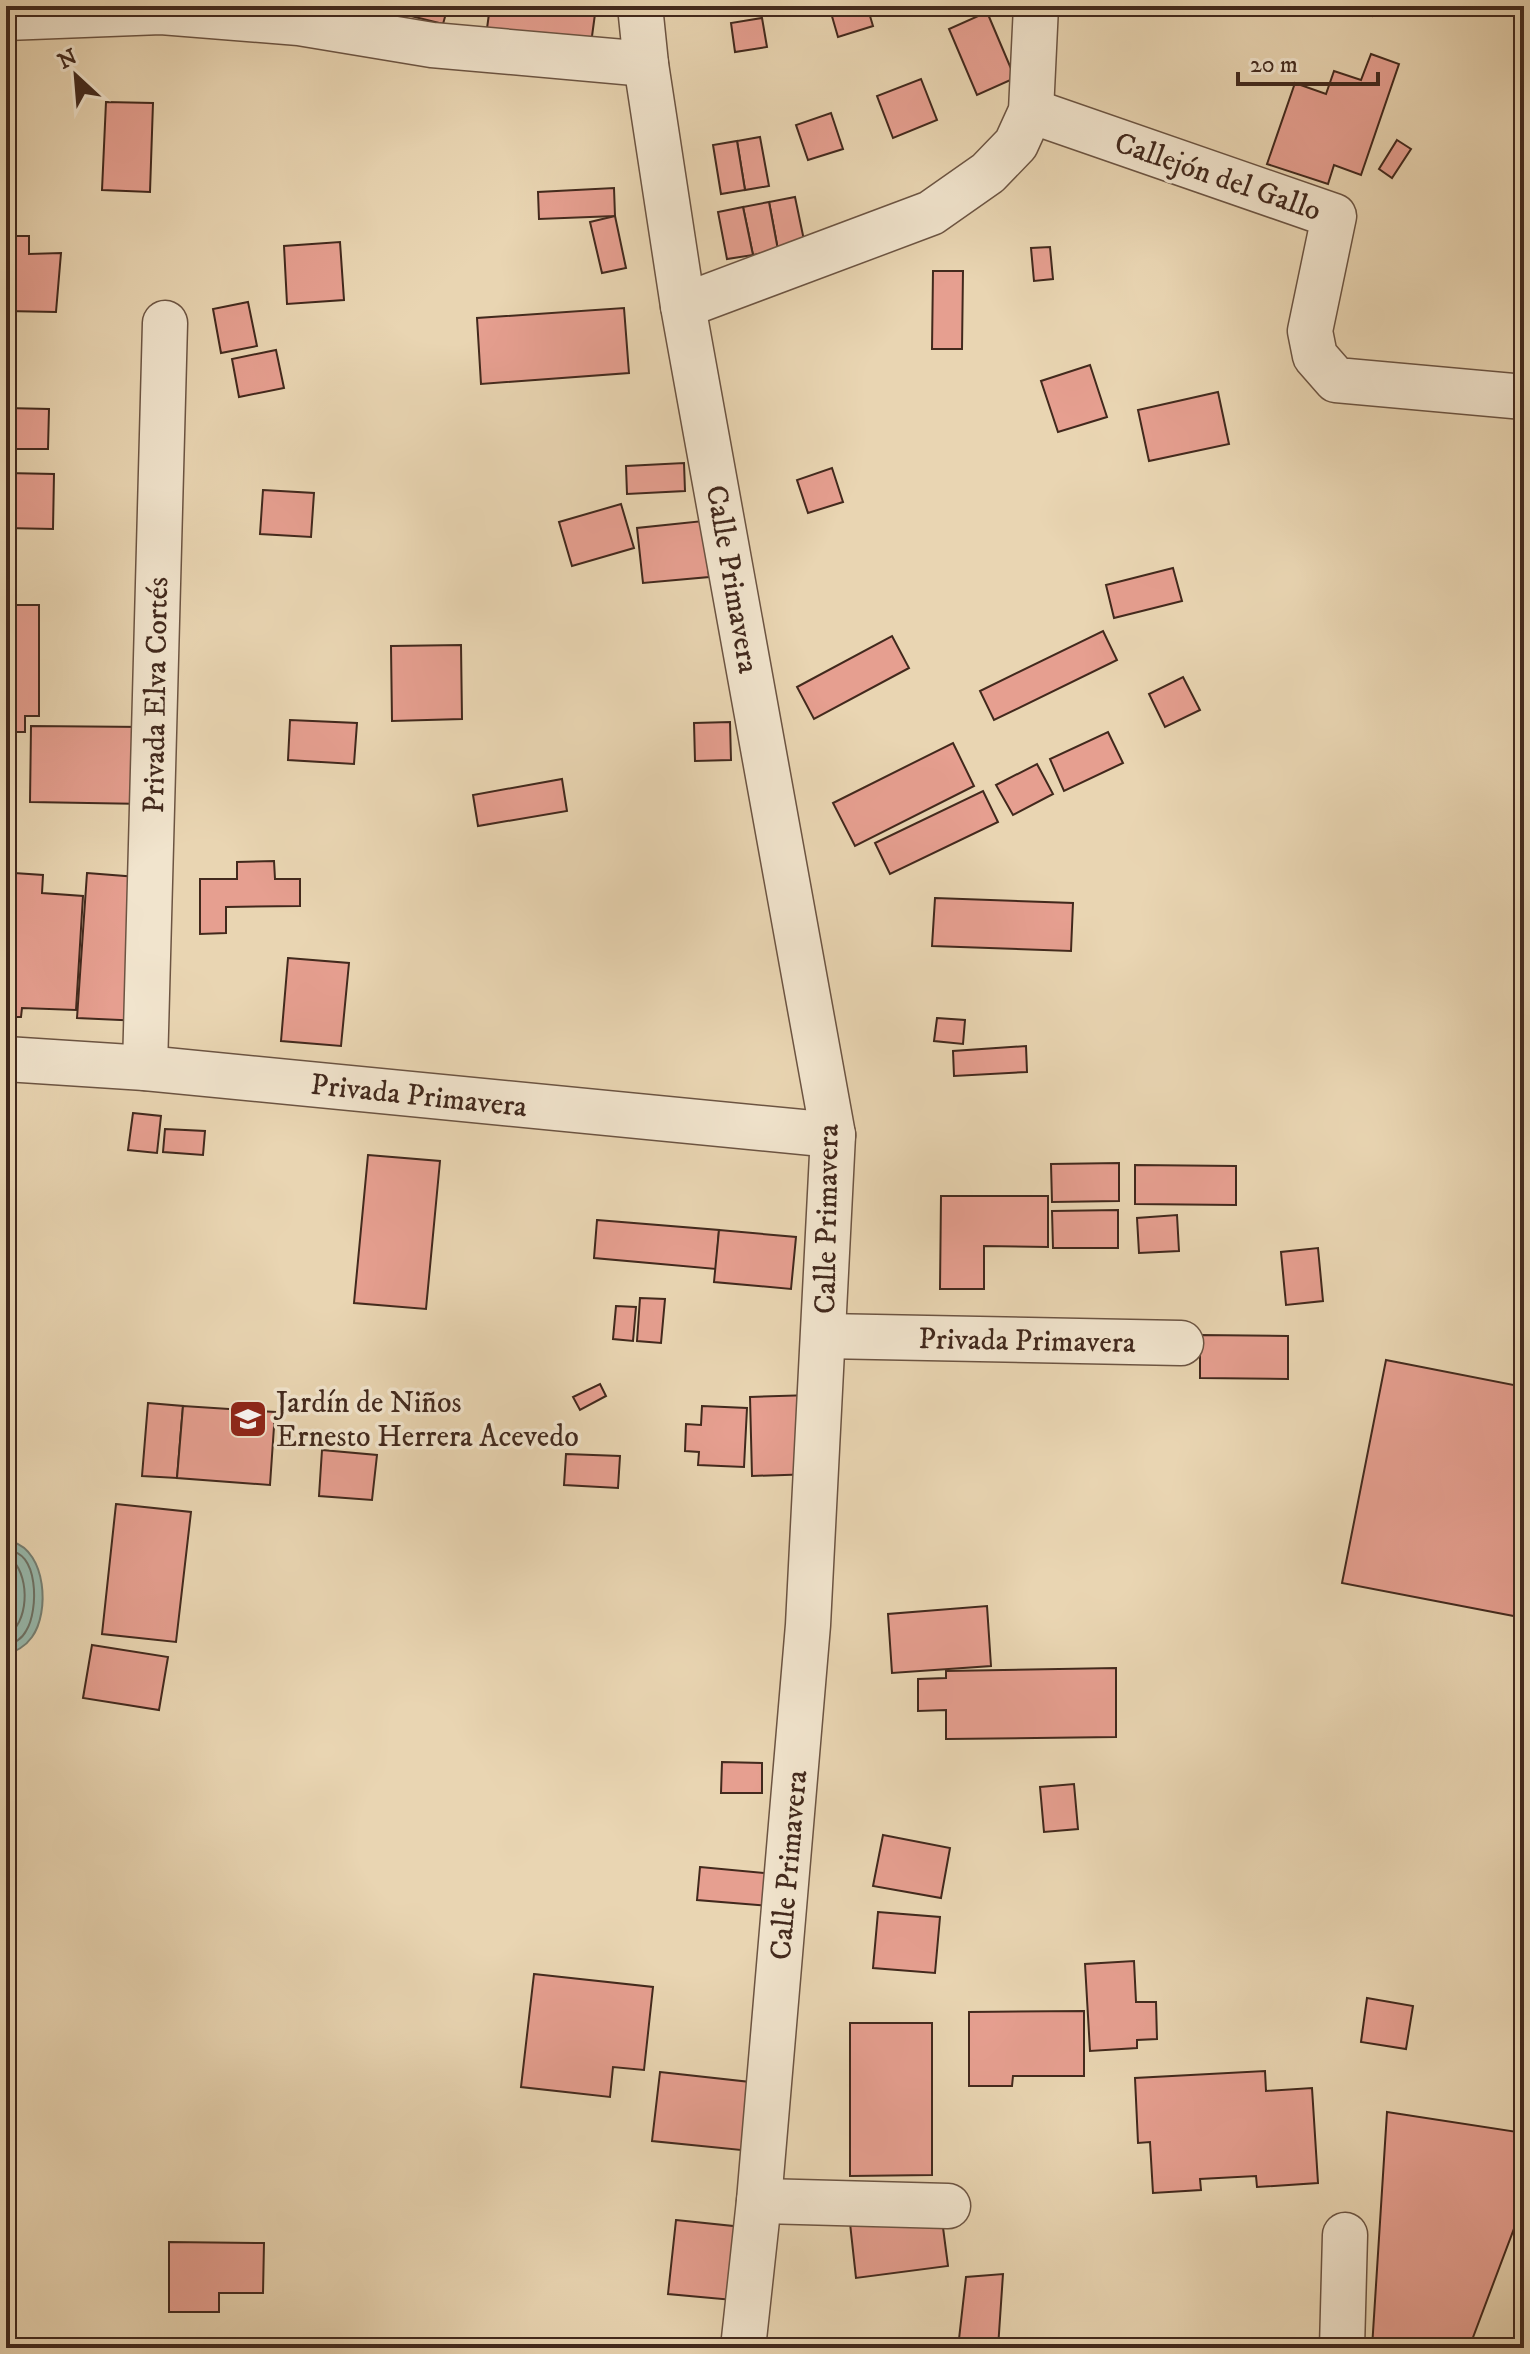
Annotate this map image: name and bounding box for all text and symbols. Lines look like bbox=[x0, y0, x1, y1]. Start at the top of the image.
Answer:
north arrow bbox=[36, 36, 116, 116]
scale bar bbox=[1238, 36, 1378, 86]
text: N bbox=[54, 43, 82, 75]
text: 20 m bbox=[1250, 50, 1298, 80]
street label: Callejón del Gallo bbox=[1109, 125, 1326, 230]
street label: Calle Primavera bbox=[697, 482, 766, 676]
street label: Privada Elva Cortés bbox=[136, 576, 177, 814]
street label: Privada Primavera bbox=[309, 1067, 529, 1126]
street label: Calle Primavera bbox=[807, 1123, 848, 1315]
street label: Privada Primavera bbox=[918, 1321, 1136, 1362]
place label: Jardín de Niños Ernesto Herrera Acevedo bbox=[273, 1385, 579, 1456]
school or university icon: Jardín de Niños Ernesto Herrera Acevedo bbox=[227, 1398, 269, 1440]
street label: Calle Primavera bbox=[763, 1768, 816, 1962]

